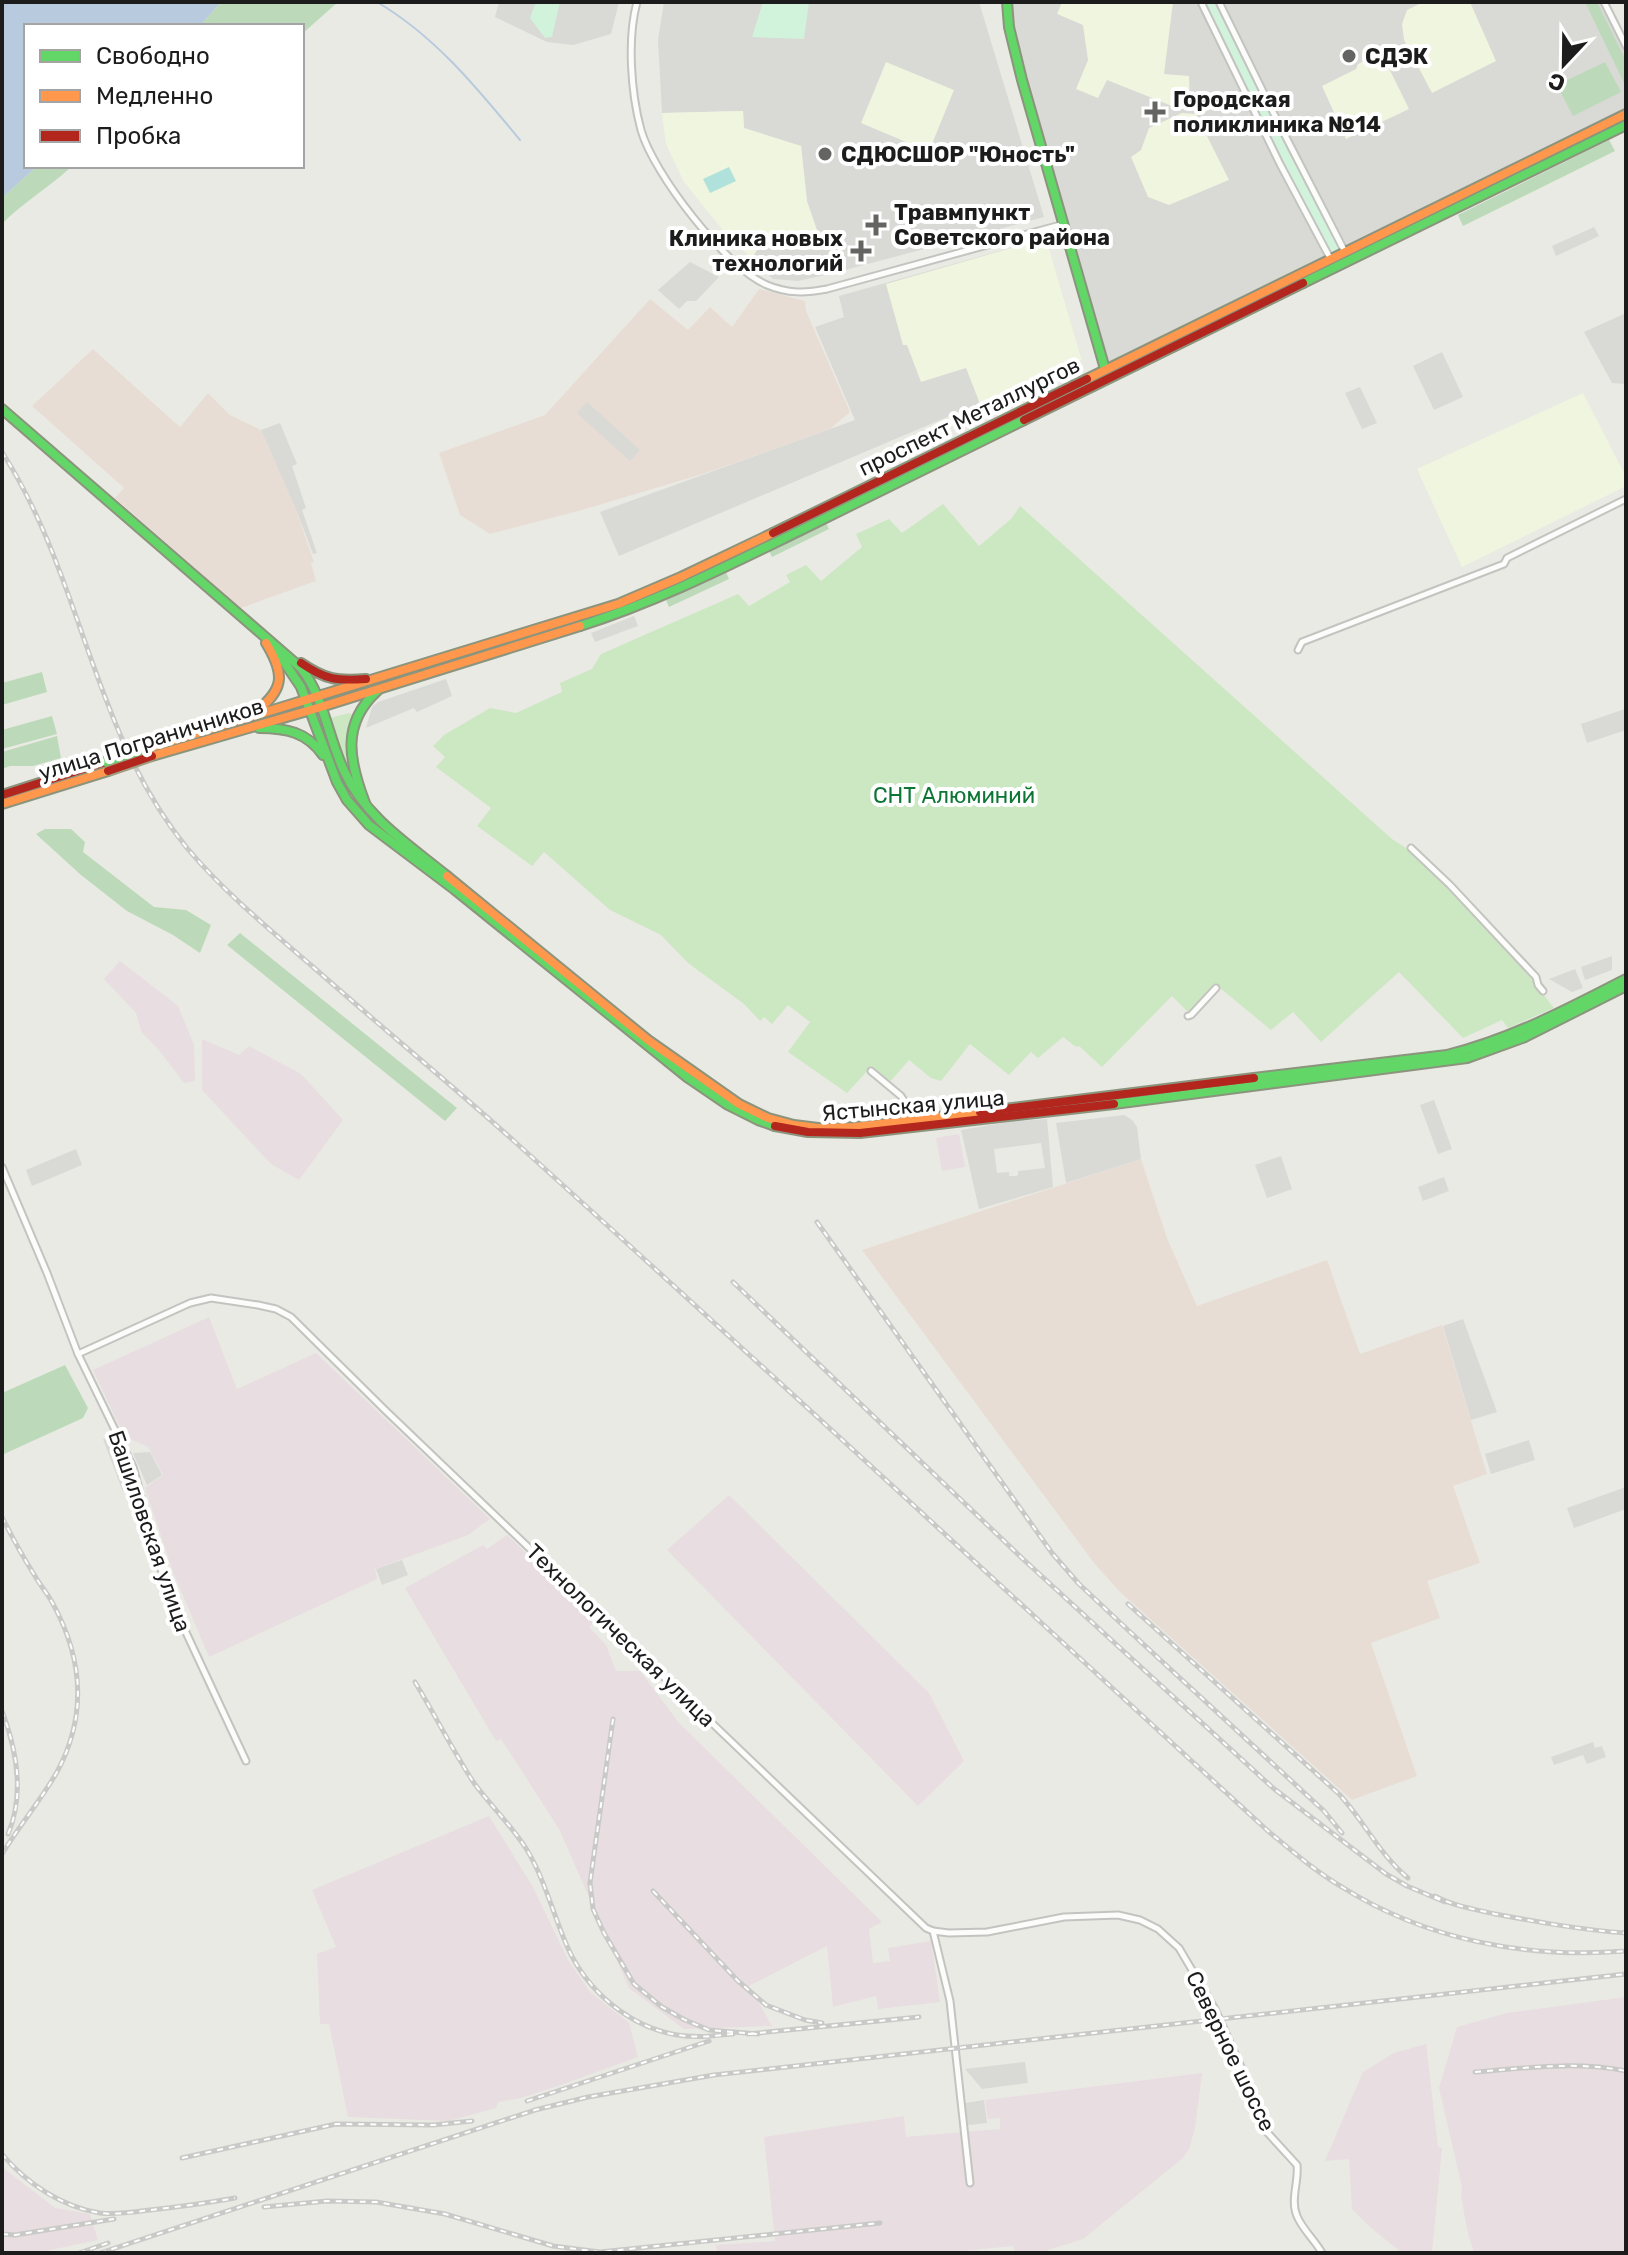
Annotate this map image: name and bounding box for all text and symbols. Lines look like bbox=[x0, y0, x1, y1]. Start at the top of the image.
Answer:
legend bbox=[24, 24, 304, 168]
north arrow bbox=[1524, 24, 1604, 104]
text: Свободно bbox=[96, 42, 210, 70]
place label: СДЭК bbox=[1365, 43, 1428, 70]
marker: СДЭК bbox=[1340, 47, 1358, 65]
text: С bbox=[1544, 67, 1569, 97]
text: Медленно bbox=[96, 82, 213, 110]
place label: Городская поликлиника №14 bbox=[1173, 86, 1381, 138]
marker: Городская поликлиника №14 bbox=[1144, 101, 1166, 123]
text: Пробка bbox=[96, 122, 181, 150]
place label: СДЮСШОР "Юность" bbox=[841, 141, 1075, 168]
marker: СДЮСШОР "Юность" bbox=[816, 145, 834, 163]
place label: Травмпункт Советского района bbox=[894, 199, 1110, 251]
marker: Травмпункт Советского района bbox=[865, 214, 887, 236]
place label: Клиника новых технологий bbox=[669, 225, 843, 277]
marker: Клиника новых технологий bbox=[850, 240, 872, 262]
street label: проспект Металлургов bbox=[854, 351, 1084, 482]
street label: улица Пограничников bbox=[35, 692, 267, 787]
park label: СНТ Алюминий bbox=[873, 782, 1035, 809]
street label: Ястынская улица bbox=[820, 1084, 1006, 1127]
street label: Башиловская улица bbox=[102, 1427, 197, 1636]
street label: Технологическая улица bbox=[521, 1538, 721, 1733]
street label: Северное шоссе bbox=[1180, 1967, 1281, 2136]

